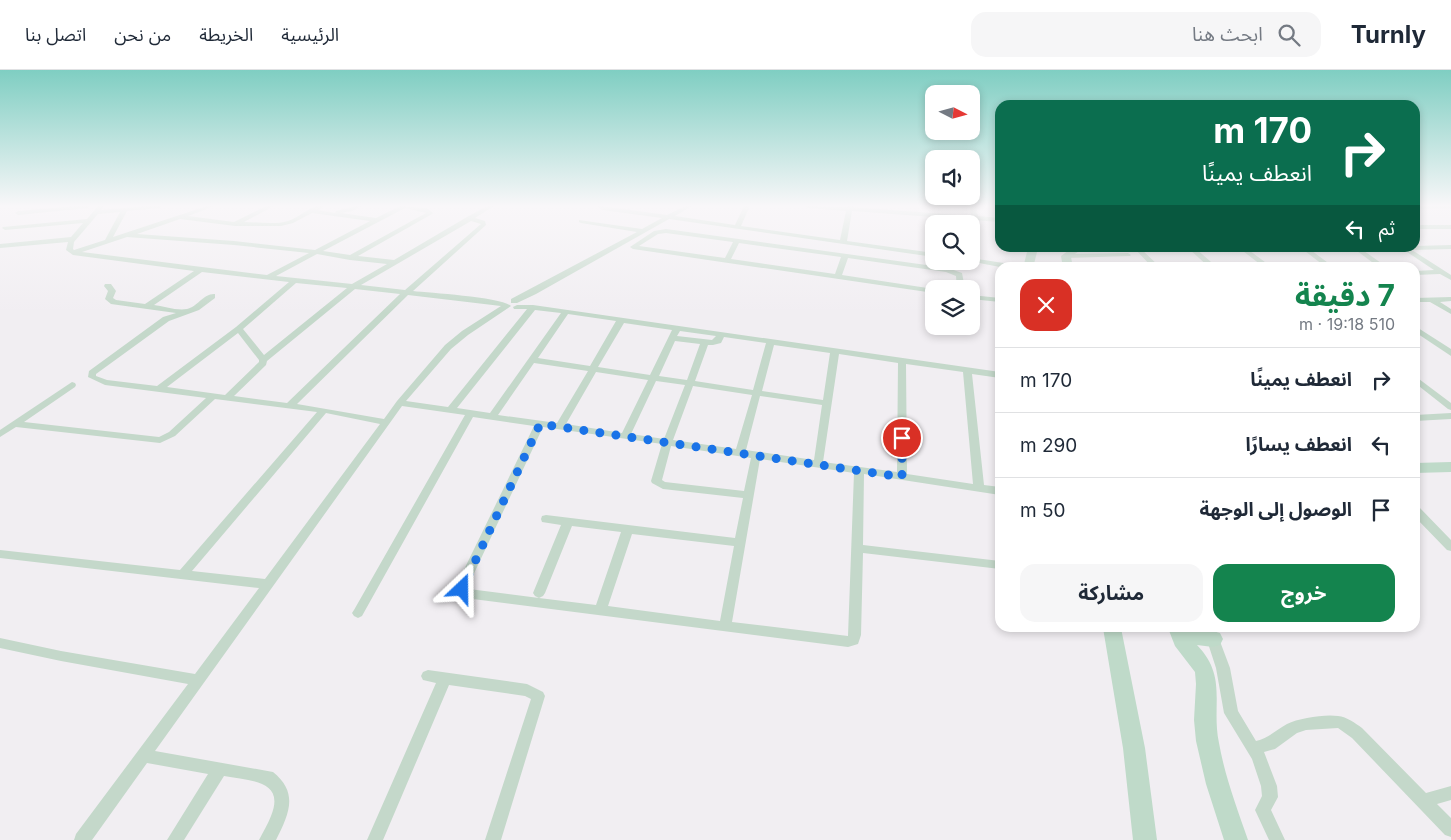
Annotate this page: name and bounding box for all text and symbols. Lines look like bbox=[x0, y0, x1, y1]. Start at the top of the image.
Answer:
search box bbox=[971, 12, 1321, 57]
text: Turnly bbox=[1351, 20, 1426, 49]
icon: search bbox=[1275, 21, 1303, 49]
text: ابحث هنا bbox=[1192, 23, 1263, 46]
text: اتصل بنا bbox=[25, 24, 86, 45]
text: من نحن bbox=[114, 24, 171, 45]
text: الخريطة bbox=[199, 24, 253, 45]
text: الرئيسية bbox=[281, 24, 339, 45]
north arrow bbox=[925, 85, 980, 140]
map controls bbox=[925, 85, 980, 335]
text: 170 m bbox=[1213, 109, 1312, 151]
icon: right bbox=[1330, 120, 1395, 185]
button: sound bbox=[925, 150, 980, 205]
text: انعطف يمينًا bbox=[1202, 160, 1312, 186]
button: search bbox=[925, 215, 980, 270]
icon: left bbox=[1341, 215, 1369, 243]
text: ثم bbox=[1379, 217, 1395, 240]
text: 7 دقيقة bbox=[1295, 277, 1395, 313]
button: close bbox=[1020, 279, 1072, 331]
button: layers bbox=[925, 280, 980, 335]
text: 510 m · 19:18 bbox=[1299, 314, 1395, 334]
icon: right bbox=[1367, 366, 1395, 394]
text: انعطف يمينًا bbox=[1250, 368, 1352, 391]
text: 170 m bbox=[1020, 369, 1072, 392]
pin bbox=[881, 417, 923, 459]
icon: arrive bbox=[888, 424, 916, 452]
icon: left bbox=[1367, 431, 1395, 459]
text: انعطف يسارًا bbox=[1245, 433, 1352, 456]
text: 290 m bbox=[1020, 434, 1077, 457]
icon: arrive bbox=[1367, 496, 1395, 524]
text: الوصول إلى الوجهة bbox=[1200, 498, 1352, 521]
text: 50 m bbox=[1020, 499, 1066, 522]
position arrow bbox=[435, 562, 487, 614]
button: مشاركة bbox=[1020, 564, 1203, 622]
button: خروج bbox=[1213, 564, 1395, 622]

